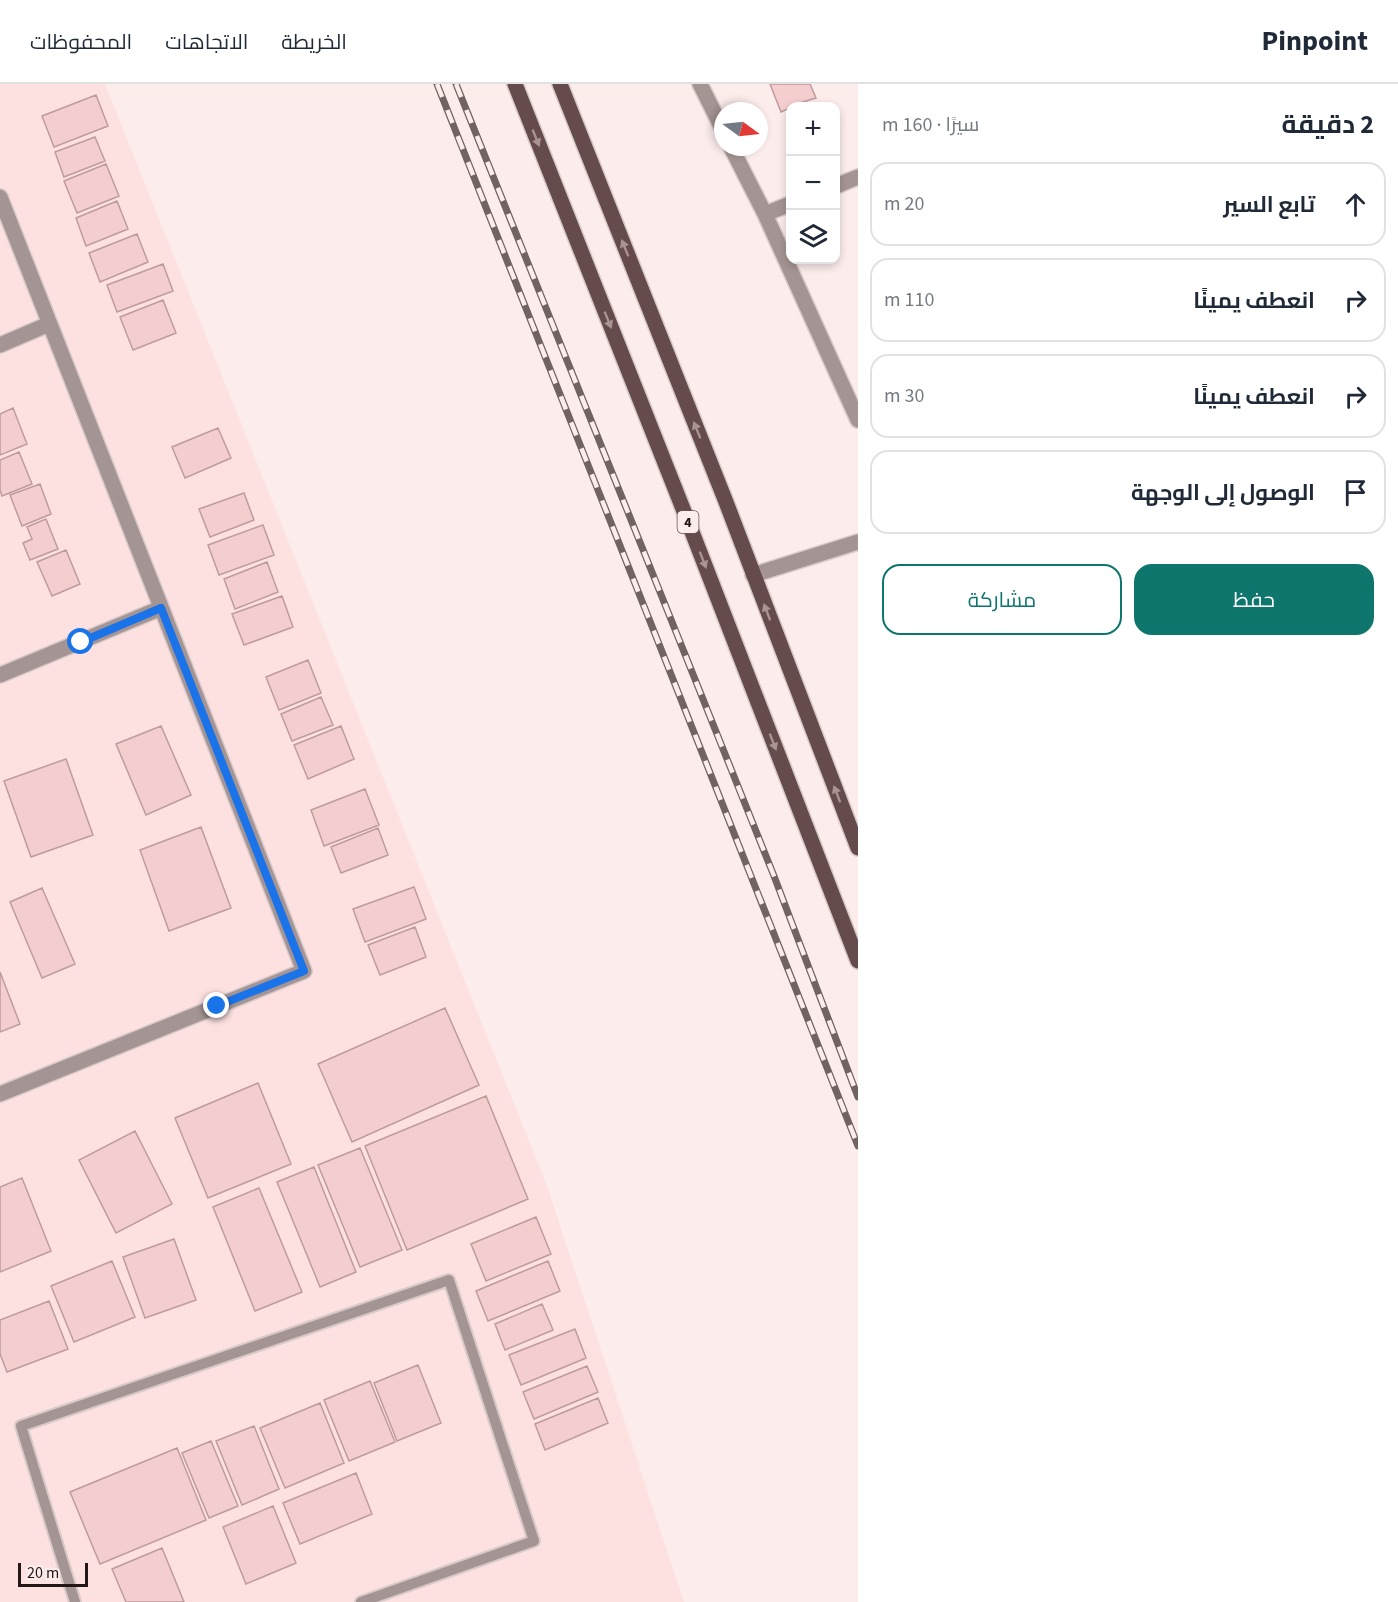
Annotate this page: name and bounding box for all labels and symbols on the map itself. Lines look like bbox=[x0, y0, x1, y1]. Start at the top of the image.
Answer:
north arrow bbox=[714, 102, 768, 156]
one-way arrow bbox=[531, 130, 541, 148]
one-way arrow bbox=[620, 239, 630, 257]
one-way arrow bbox=[603, 311, 613, 329]
one-way arrow bbox=[692, 420, 702, 438]
road number: 4 bbox=[678, 511, 698, 533]
one-way arrow bbox=[698, 551, 708, 569]
one-way arrow bbox=[762, 602, 772, 620]
route start bbox=[67, 628, 93, 654]
one-way arrow bbox=[768, 733, 778, 751]
one-way arrow bbox=[832, 784, 842, 802]
route end bbox=[203, 992, 229, 1018]
scale bar bbox=[18, 1560, 88, 1588]

